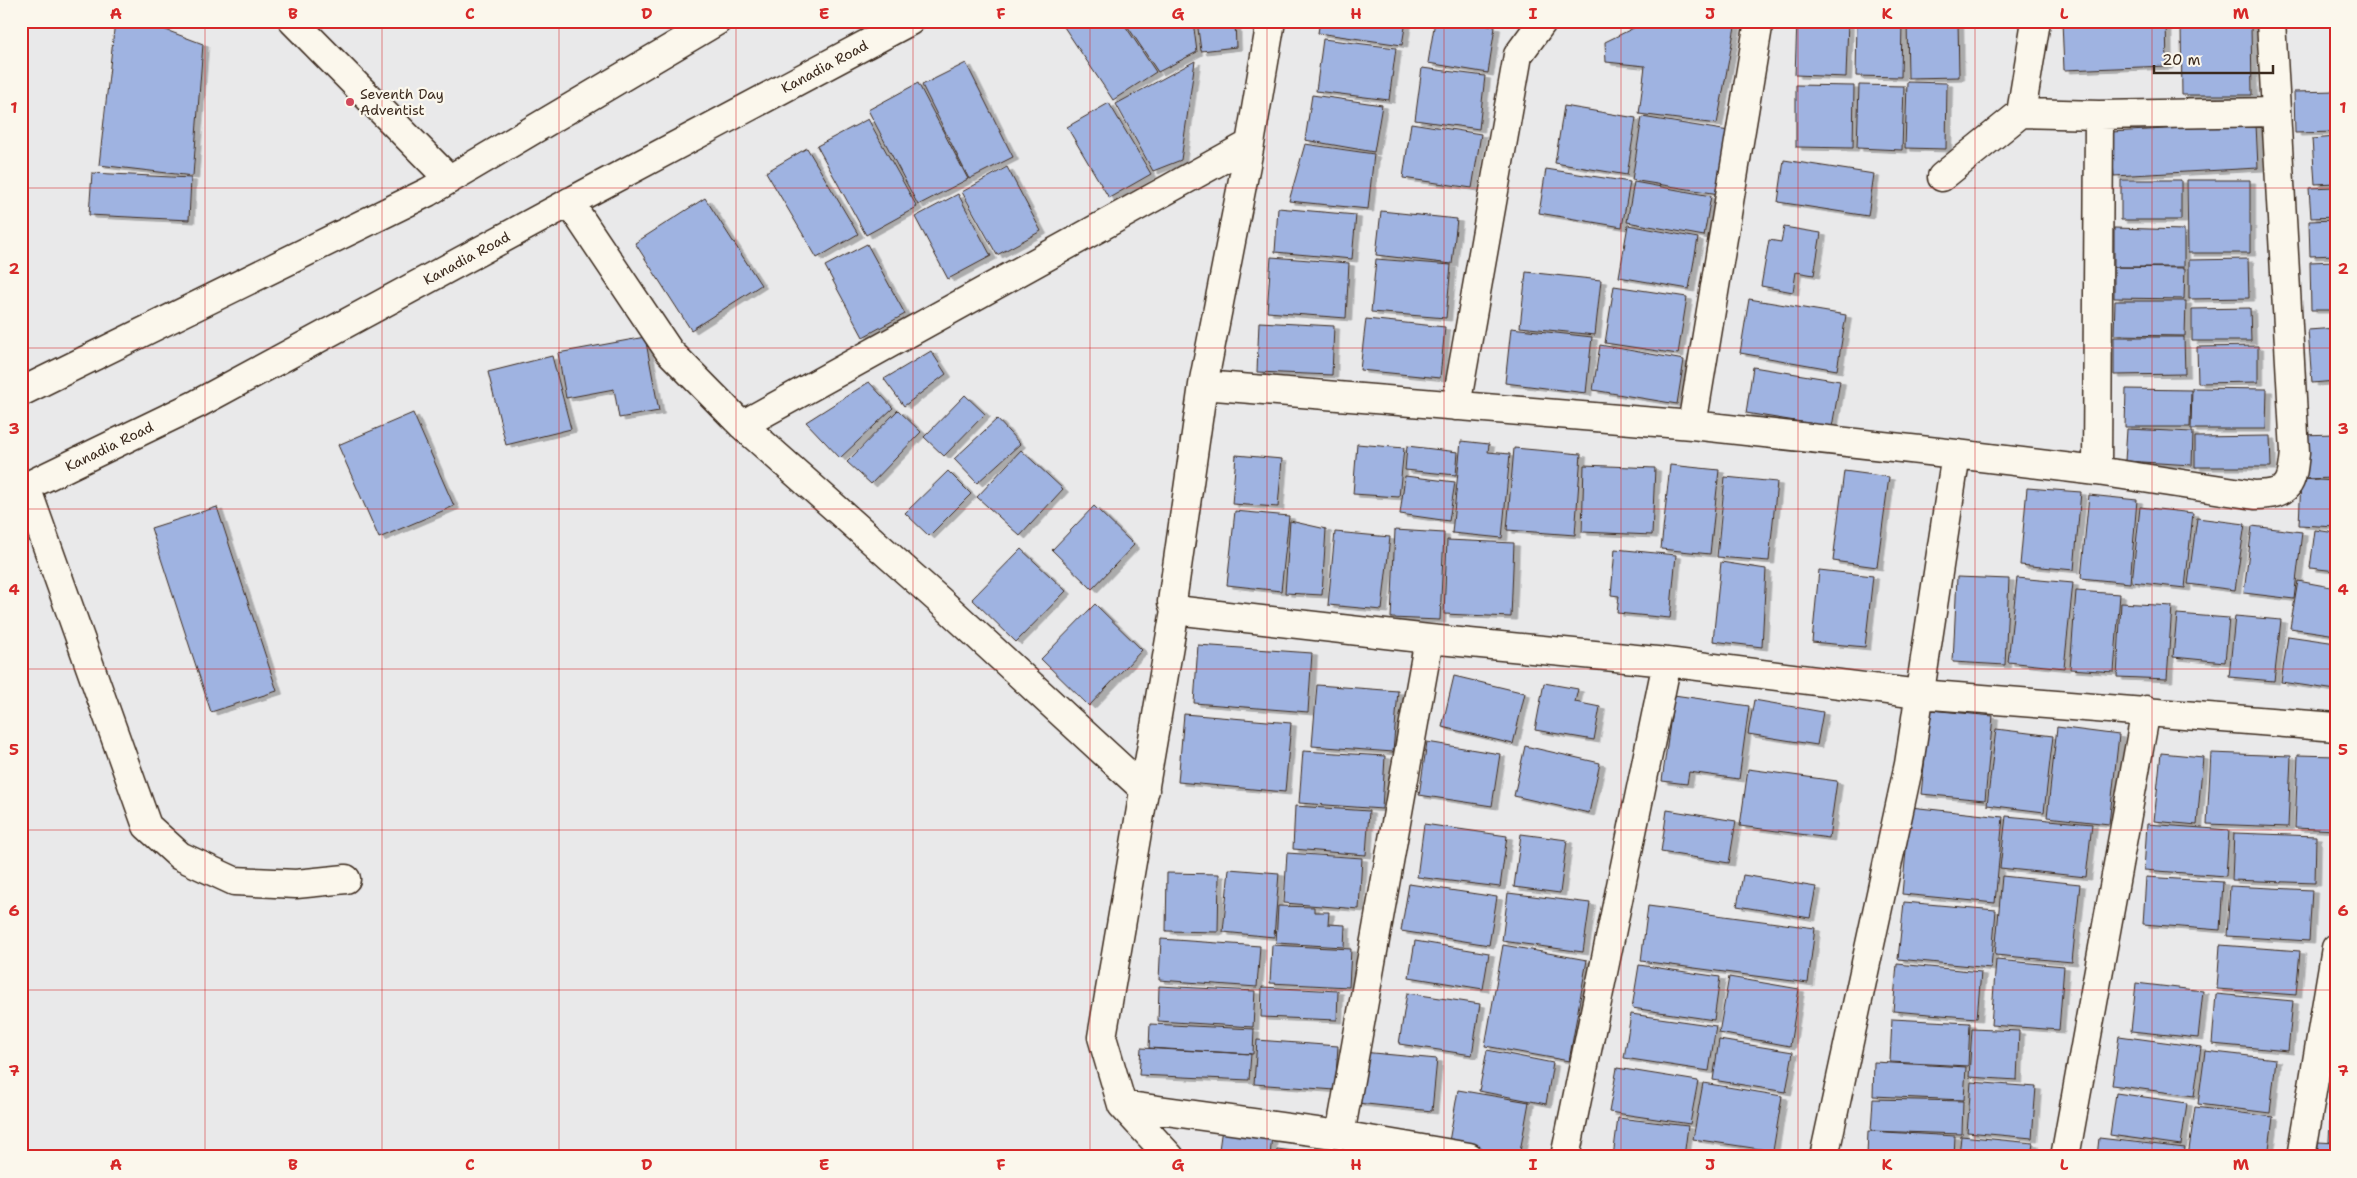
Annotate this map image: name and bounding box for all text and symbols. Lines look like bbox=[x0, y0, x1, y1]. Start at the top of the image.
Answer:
text: A bbox=[110, 3, 122, 24]
text: B bbox=[288, 3, 298, 24]
text: C bbox=[465, 3, 475, 24]
text: D bbox=[641, 3, 653, 24]
text: E bbox=[819, 3, 829, 24]
text: F bbox=[996, 3, 1006, 24]
text: G bbox=[1172, 3, 1185, 24]
text: H bbox=[1350, 3, 1362, 24]
text: I bbox=[1529, 3, 1538, 24]
text: J bbox=[1705, 3, 1715, 24]
text: K bbox=[1882, 3, 1893, 24]
text: L bbox=[2060, 3, 2069, 24]
text: M bbox=[2233, 3, 2250, 24]
street label: Kanadia Road bbox=[778, 36, 871, 97]
scale bar bbox=[2154, 42, 2273, 74]
text: 20 m bbox=[2162, 50, 2201, 70]
place label: Seventh Day Adventist bbox=[360, 85, 444, 119]
marker: Seventh Day Adventist bbox=[344, 96, 356, 108]
text: 1 bbox=[10, 97, 18, 118]
text: 1 bbox=[2339, 97, 2347, 118]
street label: Kanadia Road bbox=[420, 227, 513, 289]
text: 2 bbox=[8, 258, 20, 279]
text: 2 bbox=[2337, 258, 2349, 279]
street label: Kanadia Road bbox=[62, 417, 156, 475]
text: 3 bbox=[8, 418, 20, 439]
text: 3 bbox=[2337, 418, 2349, 439]
text: 4 bbox=[8, 579, 20, 600]
text: 4 bbox=[2337, 579, 2349, 600]
text: 5 bbox=[9, 739, 19, 760]
text: 5 bbox=[2338, 739, 2348, 760]
text: 6 bbox=[8, 900, 20, 921]
text: 6 bbox=[2337, 900, 2349, 921]
text: 7 bbox=[8, 1060, 20, 1081]
text: 7 bbox=[2337, 1060, 2349, 1081]
text: A bbox=[110, 1154, 122, 1175]
text: B bbox=[288, 1154, 298, 1175]
text: C bbox=[465, 1154, 475, 1175]
text: D bbox=[641, 1154, 653, 1175]
text: E bbox=[819, 1154, 829, 1175]
text: F bbox=[996, 1154, 1006, 1175]
text: G bbox=[1172, 1154, 1185, 1175]
text: H bbox=[1350, 1154, 1362, 1175]
text: I bbox=[1529, 1154, 1538, 1175]
text: J bbox=[1705, 1154, 1715, 1175]
text: K bbox=[1882, 1154, 1893, 1175]
text: L bbox=[2060, 1154, 2069, 1175]
text: M bbox=[2233, 1154, 2250, 1175]

